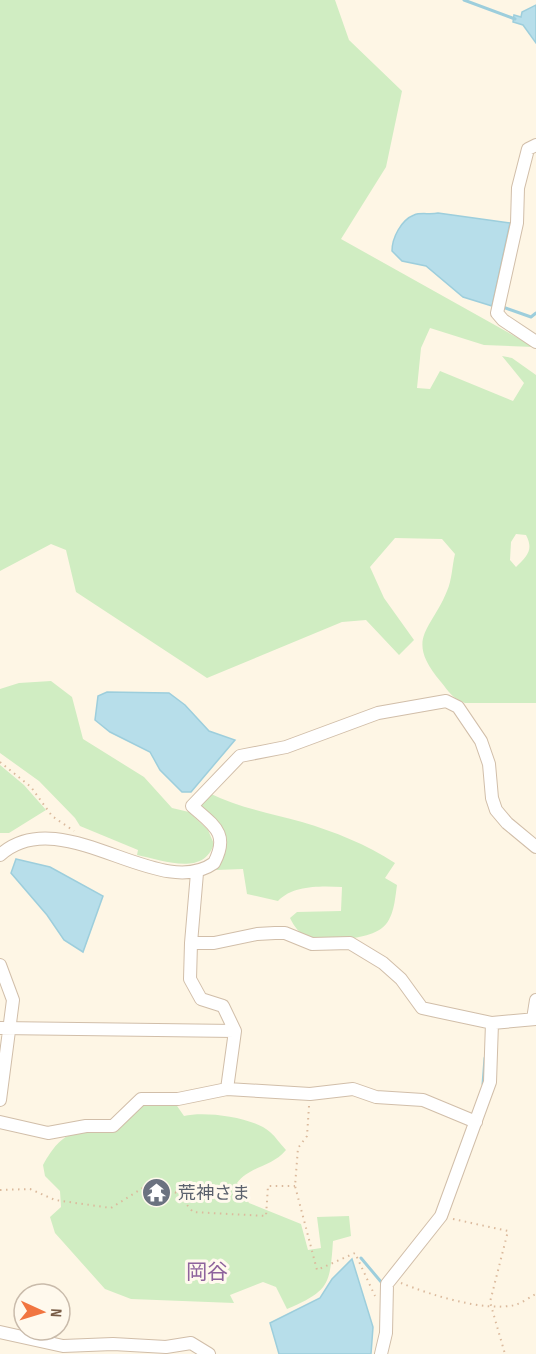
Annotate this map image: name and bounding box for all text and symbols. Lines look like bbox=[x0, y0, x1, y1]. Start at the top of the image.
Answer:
temple icon: 荒神さま bbox=[141, 1177, 173, 1209]
place label: 荒神さま bbox=[178, 1183, 250, 1204]
district label: 岡谷 bbox=[186, 1260, 228, 1285]
north arrow bbox=[12, 1282, 72, 1342]
text: N bbox=[46, 1308, 65, 1318]

